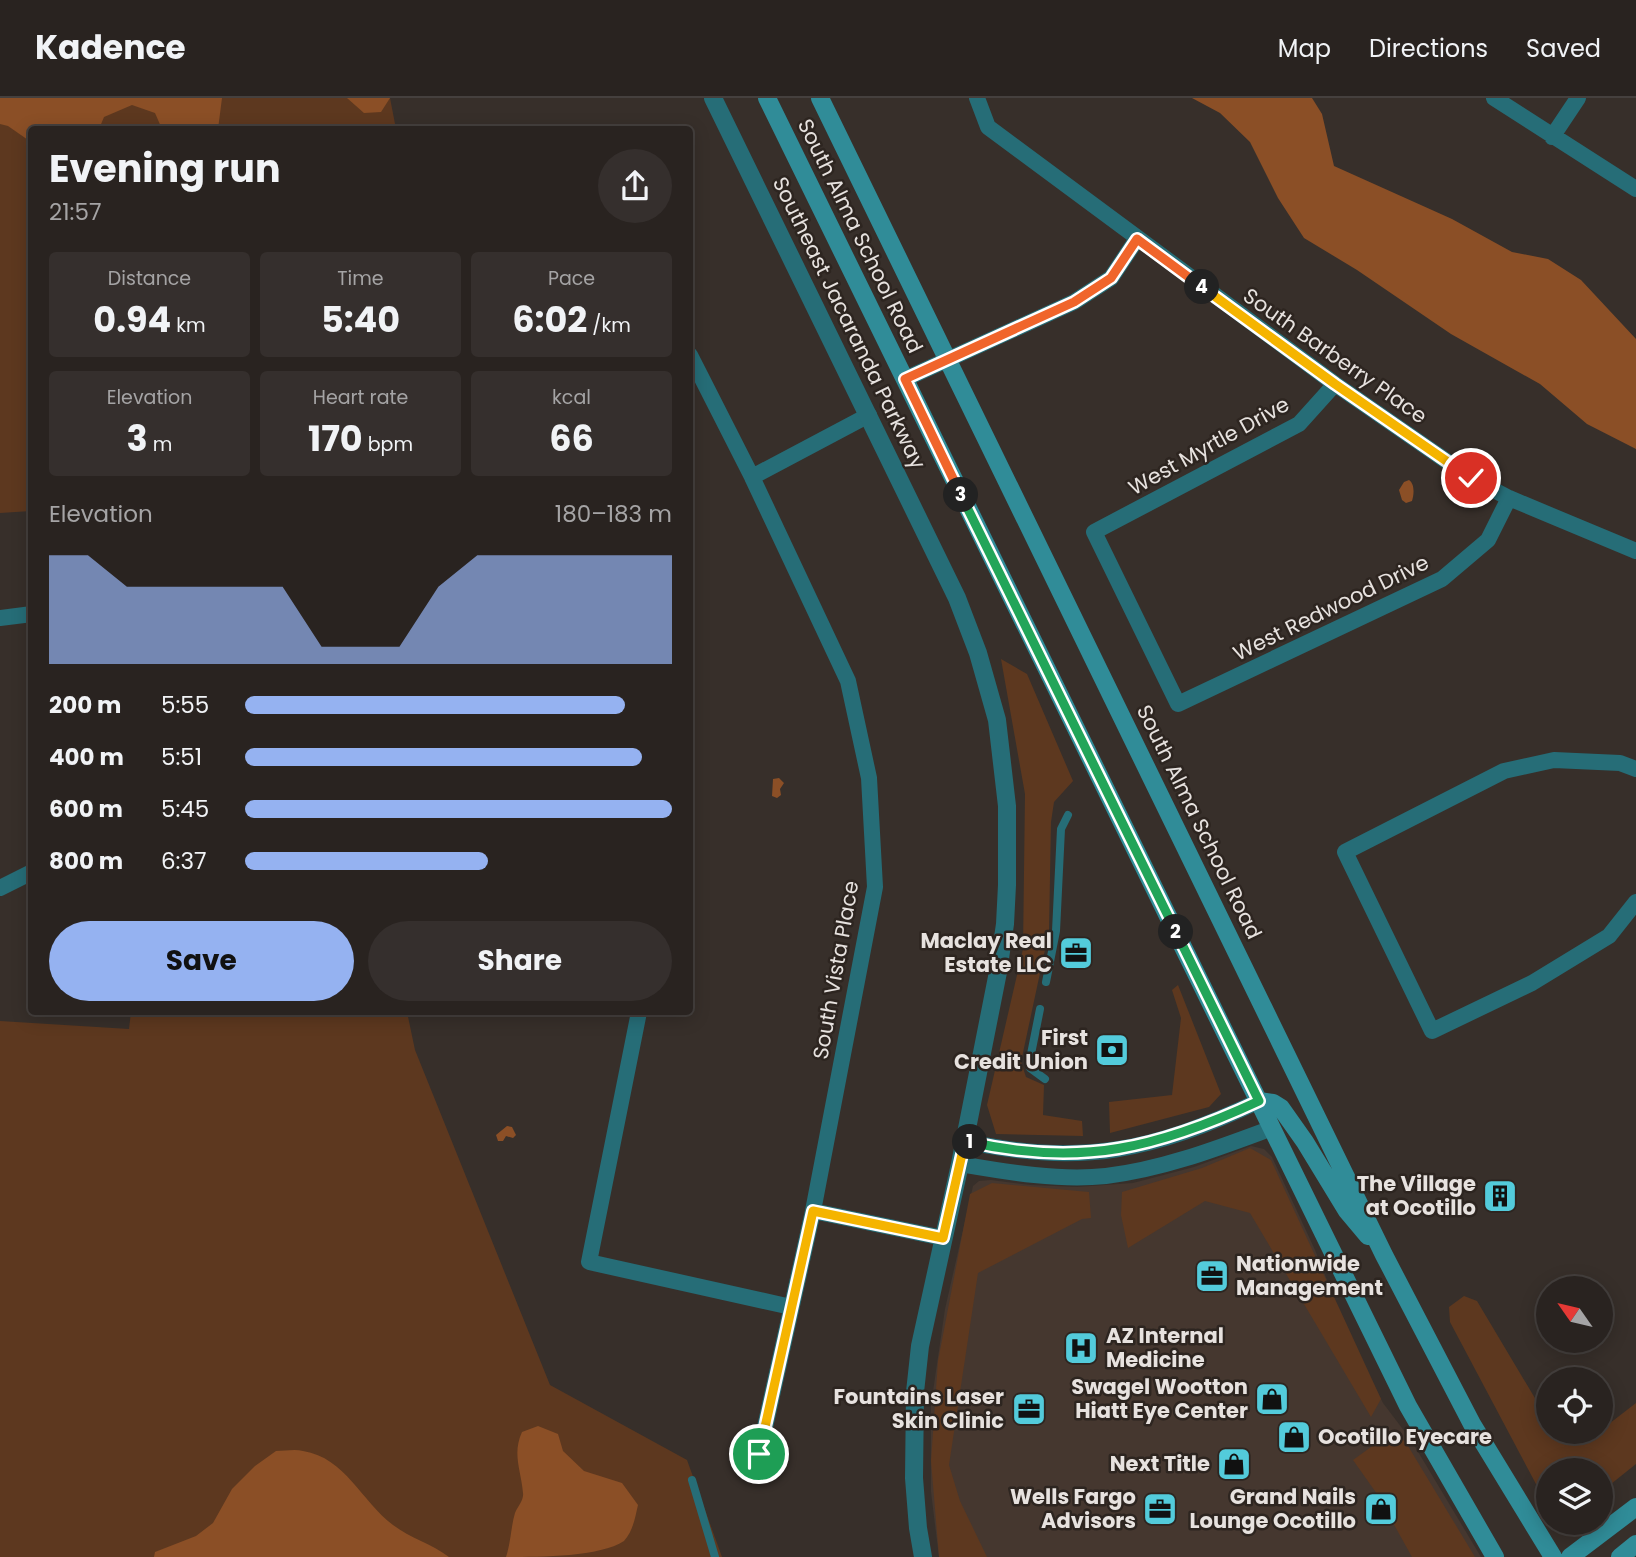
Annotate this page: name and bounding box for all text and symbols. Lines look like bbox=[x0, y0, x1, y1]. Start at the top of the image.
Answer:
text: Kadence bbox=[35, 24, 186, 71]
text: Map bbox=[1278, 32, 1331, 65]
text: Directions bbox=[1369, 32, 1488, 65]
text: Saved bbox=[1526, 32, 1601, 65]
street label: South Alma School Road bbox=[791, 114, 930, 358]
text: Evening run bbox=[49, 142, 281, 195]
button: share bbox=[598, 149, 672, 223]
street label: Southeast Jacaranda Parkway bbox=[766, 172, 933, 474]
text: 21:57 bbox=[49, 196, 102, 228]
text: Distance bbox=[108, 265, 191, 292]
text: Time bbox=[337, 265, 384, 292]
text: Pace bbox=[548, 265, 595, 292]
pin: 4 bbox=[1184, 270, 1220, 304]
text: 4 bbox=[1195, 273, 1208, 300]
street label: South Barberry Place bbox=[1238, 281, 1433, 430]
text: 0.94 bbox=[93, 295, 171, 344]
text: 5:40 bbox=[321, 295, 400, 344]
text: 6:02 bbox=[512, 295, 587, 344]
text: km bbox=[171, 312, 206, 339]
text: /km bbox=[587, 312, 631, 339]
text: Elevation bbox=[107, 384, 192, 411]
text: Heart rate bbox=[313, 384, 408, 411]
text: kcal bbox=[552, 384, 591, 411]
street label: West Myrtle Drive bbox=[1123, 389, 1294, 502]
text: 3 bbox=[127, 414, 148, 463]
text: 170 bbox=[308, 414, 363, 463]
text: 66 bbox=[549, 414, 594, 463]
text: m bbox=[148, 431, 172, 458]
text: bpm bbox=[363, 431, 413, 458]
pin bbox=[1441, 448, 1501, 508]
icon: check bbox=[1452, 459, 1490, 497]
pin: 3 bbox=[944, 478, 978, 512]
text: 3 bbox=[955, 481, 966, 508]
text: Elevation bbox=[49, 498, 153, 530]
text: 180–183 m bbox=[555, 498, 672, 530]
street label: West Redwood Drive bbox=[1228, 548, 1433, 668]
text: 200 m bbox=[49, 689, 121, 721]
text: 5:55 bbox=[161, 689, 209, 721]
street label: South Alma School Road bbox=[1130, 700, 1269, 944]
text: 400 m bbox=[49, 741, 124, 773]
text: 5:51 bbox=[161, 741, 202, 773]
text: 600 m bbox=[49, 793, 123, 825]
text: 5:45 bbox=[161, 793, 209, 825]
text: 800 m bbox=[49, 845, 123, 877]
text: 6:37 bbox=[161, 845, 207, 877]
street label: South Vista Place bbox=[806, 878, 865, 1062]
pin: 2 bbox=[1158, 914, 1194, 950]
text: 2 bbox=[1170, 918, 1181, 945]
button: Save bbox=[49, 921, 354, 1001]
button: Share bbox=[368, 921, 672, 1001]
place label: Maclay Real Estate LLC bbox=[920, 926, 1052, 979]
office icon: Maclay Real Estate LLC bbox=[1057, 934, 1095, 972]
place label: First Credit Union bbox=[954, 1023, 1088, 1076]
bank icon: First Credit Union bbox=[1093, 1031, 1131, 1069]
pin: 1 bbox=[953, 1124, 988, 1160]
text: 1 bbox=[966, 1128, 973, 1155]
place label: The Village at Ocotillo bbox=[1357, 1169, 1476, 1222]
building icon: The Village at Ocotillo bbox=[1481, 1177, 1519, 1215]
place label: Nationwide Management bbox=[1236, 1249, 1383, 1302]
office icon: Nationwide Management bbox=[1193, 1257, 1231, 1295]
north arrow bbox=[1536, 1276, 1614, 1353]
map controls bbox=[1536, 1276, 1613, 1535]
place label: AZ Internal Medicine bbox=[1106, 1321, 1224, 1374]
hospital icon: AZ Internal Medicine bbox=[1062, 1329, 1100, 1367]
button: locate bbox=[1536, 1367, 1613, 1444]
place label: Swagel Wootton Hiatt Eye Center bbox=[1071, 1372, 1248, 1425]
shop icon: Swagel Wootton Hiatt Eye Center bbox=[1253, 1380, 1291, 1418]
place label: Fountains Laser Skin Clinic bbox=[834, 1382, 1004, 1435]
office icon: Fountains Laser Skin Clinic bbox=[1010, 1390, 1048, 1428]
shop icon: Ocotillo Eyecare bbox=[1275, 1418, 1313, 1456]
place label: Ocotillo Eyecare bbox=[1318, 1422, 1492, 1451]
pin bbox=[729, 1424, 789, 1484]
icon: arrive bbox=[740, 1435, 778, 1473]
shop icon: Next Title bbox=[1215, 1445, 1253, 1483]
place label: Next Title bbox=[1110, 1449, 1210, 1478]
button: layers bbox=[1536, 1458, 1613, 1535]
place label: Wells Fargo Advisors bbox=[1010, 1482, 1136, 1535]
place label: Grand Nails Lounge Ocotillo bbox=[1190, 1482, 1356, 1535]
office icon: Wells Fargo Advisors bbox=[1141, 1490, 1179, 1528]
shop icon: Grand Nails Lounge Ocotillo bbox=[1362, 1490, 1400, 1528]

